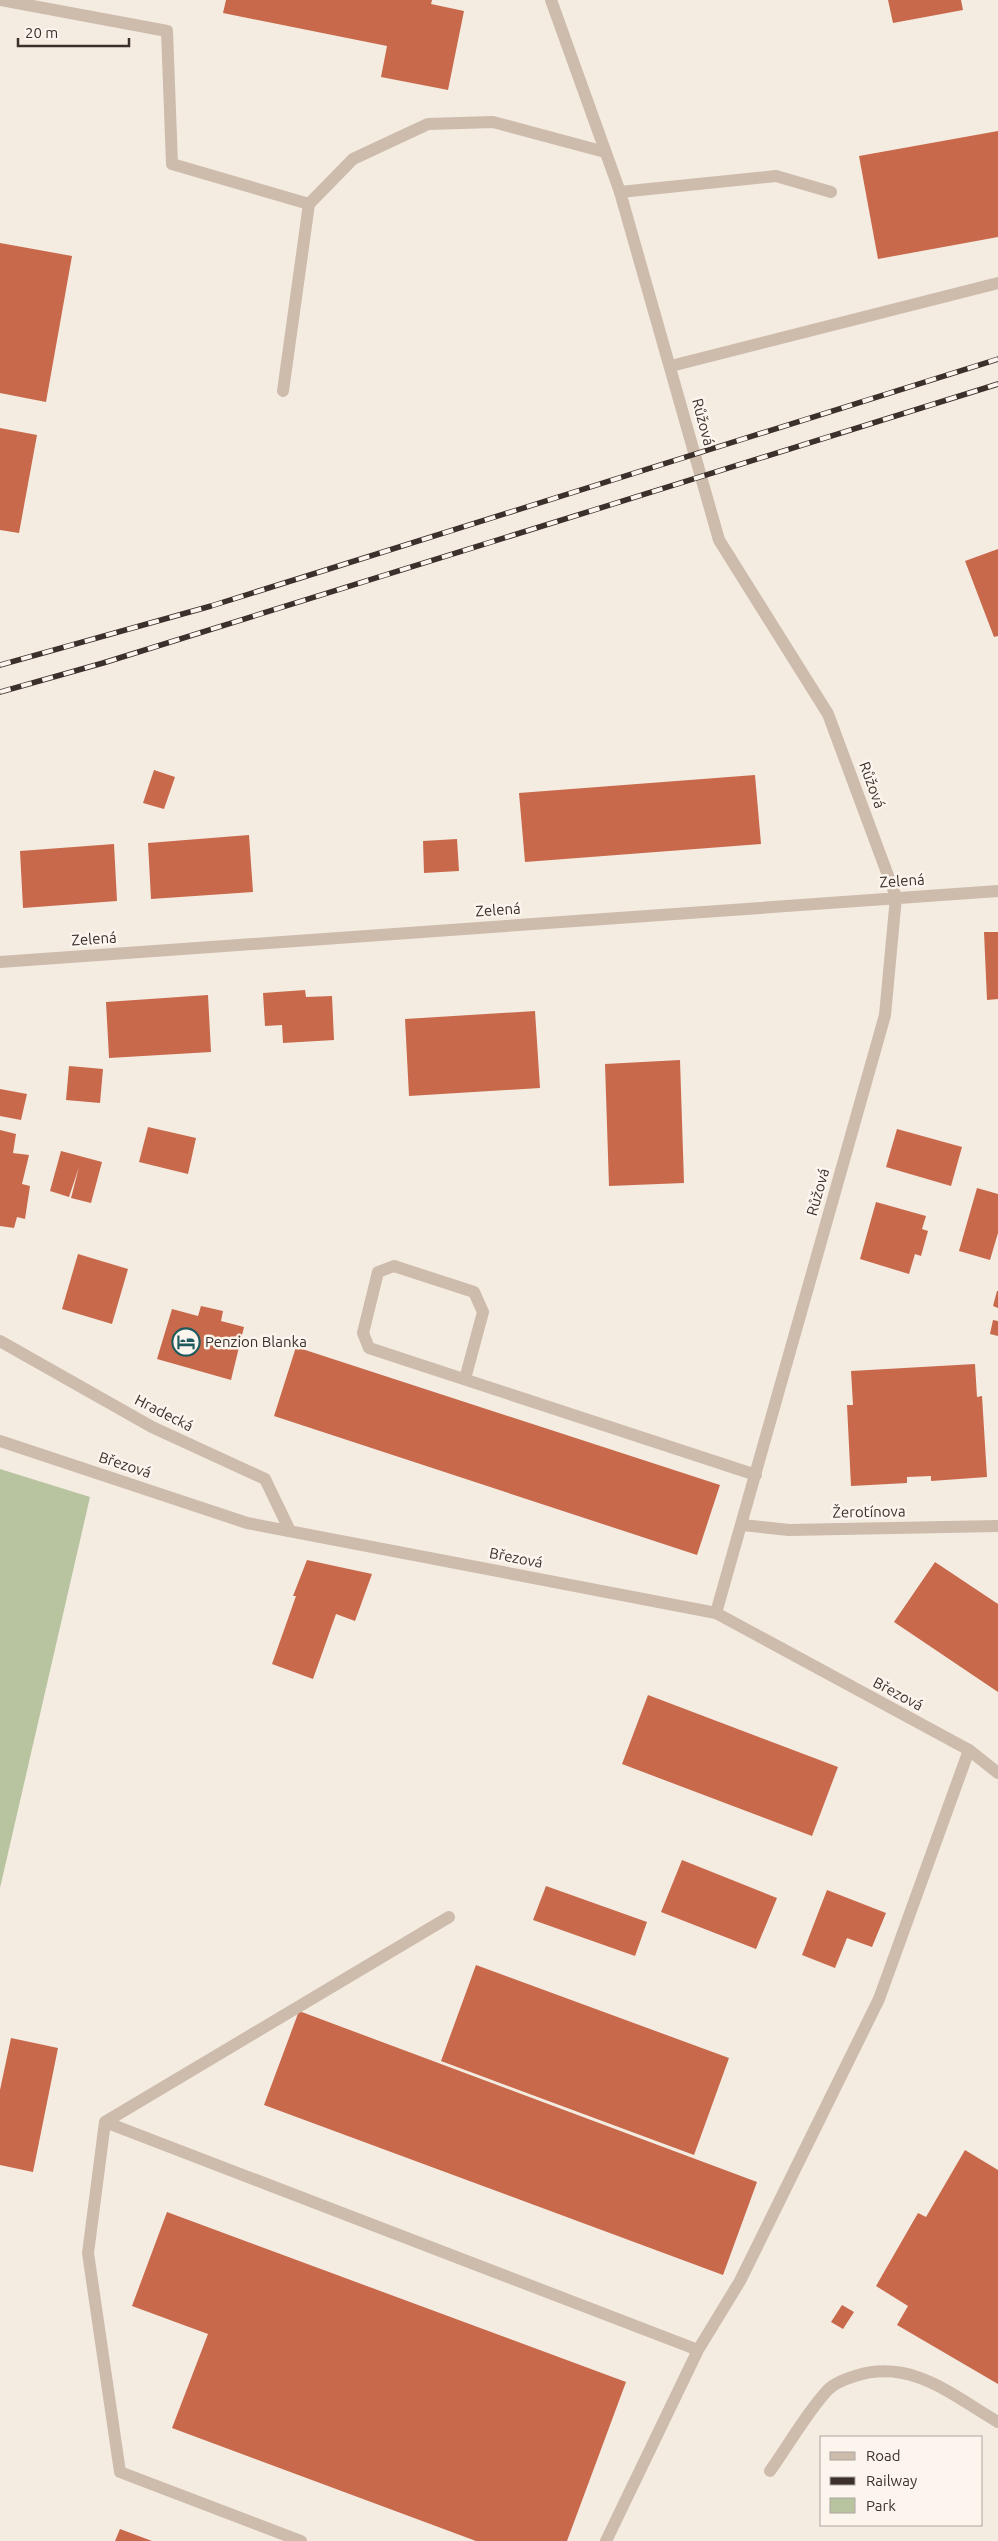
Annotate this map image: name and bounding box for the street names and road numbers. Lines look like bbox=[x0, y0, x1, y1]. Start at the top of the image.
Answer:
street label: Růžová bbox=[689, 396, 718, 447]
street label: Růžová bbox=[856, 759, 889, 810]
street label: Zelená bbox=[879, 870, 925, 891]
street label: Zelená bbox=[475, 899, 521, 920]
street label: Zelená bbox=[71, 928, 117, 949]
street label: Růžová bbox=[803, 1166, 832, 1217]
street label: Hradecká bbox=[132, 1391, 196, 1434]
street label: Březová bbox=[97, 1448, 153, 1481]
street label: Žerotínova bbox=[832, 1502, 906, 1521]
street label: Březová bbox=[488, 1544, 544, 1571]
street label: Březová bbox=[870, 1673, 926, 1714]

